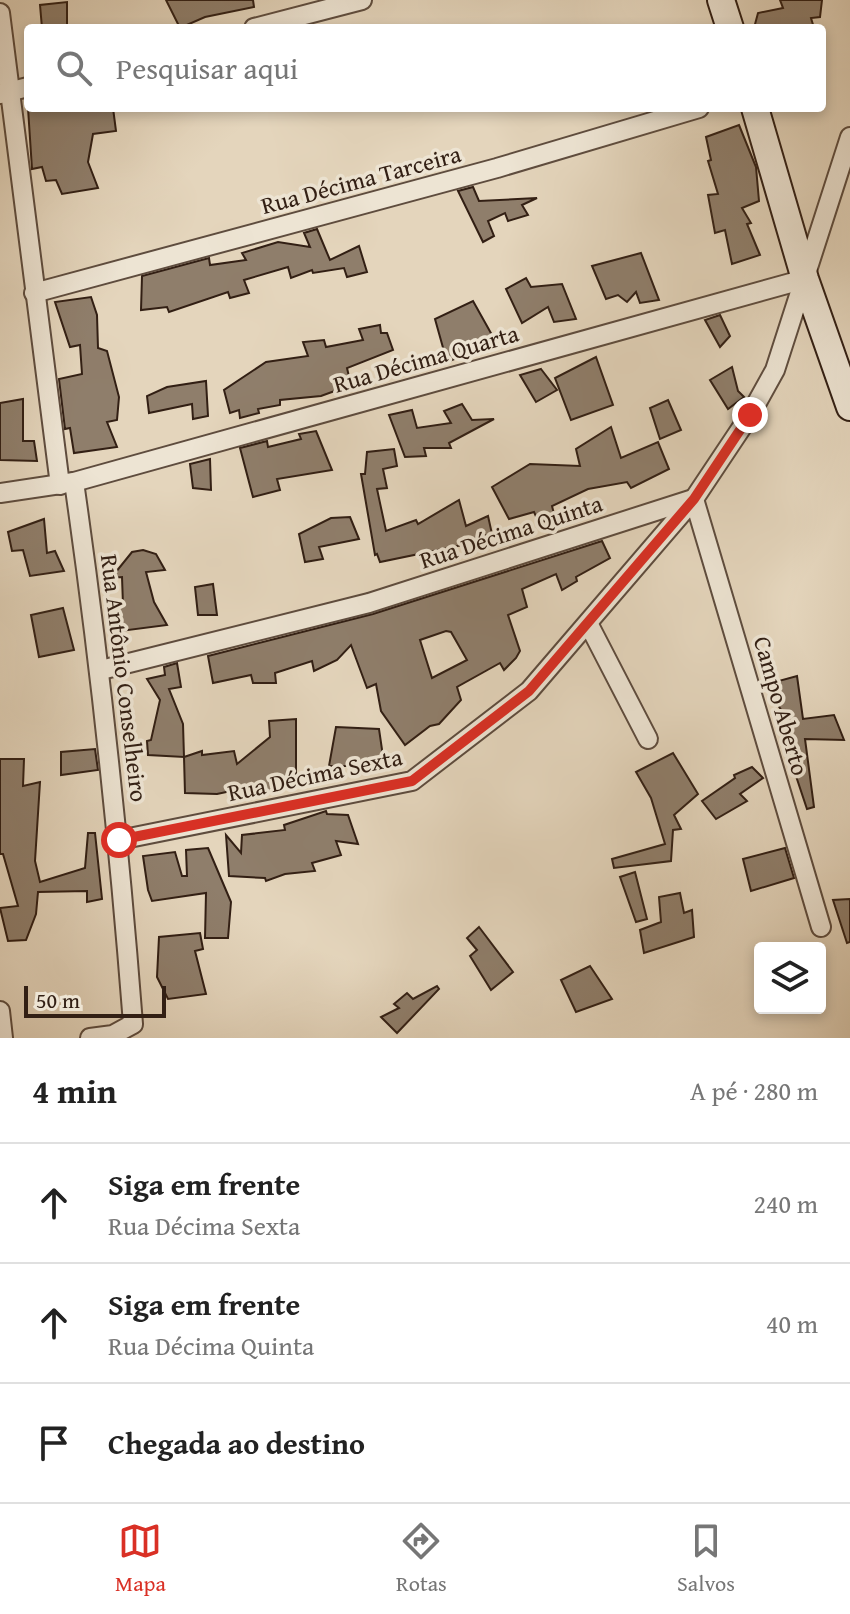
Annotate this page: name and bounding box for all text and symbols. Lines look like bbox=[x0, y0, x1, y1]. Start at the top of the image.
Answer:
search box bbox=[24, 24, 826, 112]
icon: search bbox=[52, 46, 96, 90]
text: Pesquisar aqui bbox=[116, 46, 298, 90]
street label: Rua Décima Tarceira bbox=[257, 136, 465, 223]
street label: Rua Décima Quarta bbox=[329, 315, 523, 402]
route end bbox=[732, 397, 768, 433]
street label: Rua Décima Quinta bbox=[415, 485, 607, 578]
street label: Rua Antônio Conselheiro bbox=[92, 552, 157, 804]
street label: Campo Aberto bbox=[745, 632, 818, 780]
street label: Rua Décima Sexta bbox=[224, 739, 406, 810]
route start bbox=[101, 822, 137, 858]
map controls bbox=[754, 942, 826, 1014]
button: layers bbox=[754, 942, 826, 1014]
scale bar bbox=[24, 982, 166, 1018]
text: 50 m bbox=[36, 984, 80, 1016]
text: 4 min bbox=[32, 1066, 117, 1115]
text: A pé · 280 m bbox=[690, 1071, 818, 1110]
text: Siga em frente bbox=[108, 1162, 300, 1206]
icon: ahead bbox=[32, 1181, 76, 1225]
text: 240 m bbox=[753, 1184, 818, 1223]
text: Rua Décima Sexta bbox=[108, 1206, 300, 1245]
text: Siga em frente bbox=[108, 1282, 300, 1326]
icon: ahead bbox=[32, 1301, 76, 1345]
text: 40 m bbox=[766, 1304, 818, 1343]
text: Rua Décima Quinta bbox=[108, 1326, 314, 1365]
icon: arrive bbox=[32, 1421, 76, 1465]
text: Chegada ao destino bbox=[108, 1421, 365, 1465]
tab: Mapa bbox=[115, 1519, 166, 1599]
tab: Rotas bbox=[396, 1519, 447, 1599]
tab: Salvos bbox=[677, 1519, 735, 1599]

